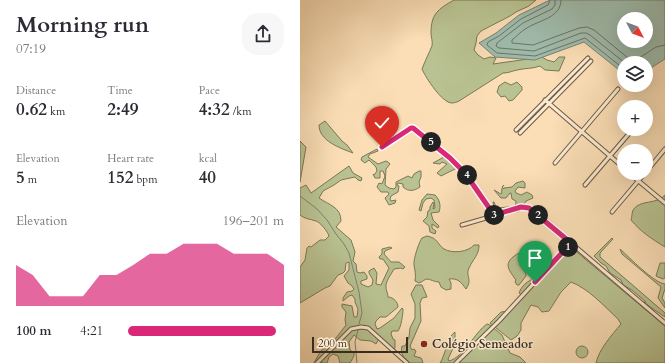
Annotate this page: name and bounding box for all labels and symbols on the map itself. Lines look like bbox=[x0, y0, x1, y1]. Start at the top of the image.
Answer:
north arrow bbox=[617, 12, 653, 48]
pin bbox=[365, 106, 399, 147]
pin: 5 bbox=[421, 132, 441, 152]
pin: 4 bbox=[457, 165, 477, 185]
pin: 3 bbox=[484, 205, 504, 225]
pin: 2 bbox=[528, 205, 548, 225]
pin: 1 bbox=[558, 237, 578, 257]
pin bbox=[518, 241, 552, 282]
scale bar bbox=[312, 335, 408, 354]
place label: Colégio Semeador bbox=[432, 336, 533, 352]
marker: Colégio Semeador bbox=[419, 339, 429, 349]

